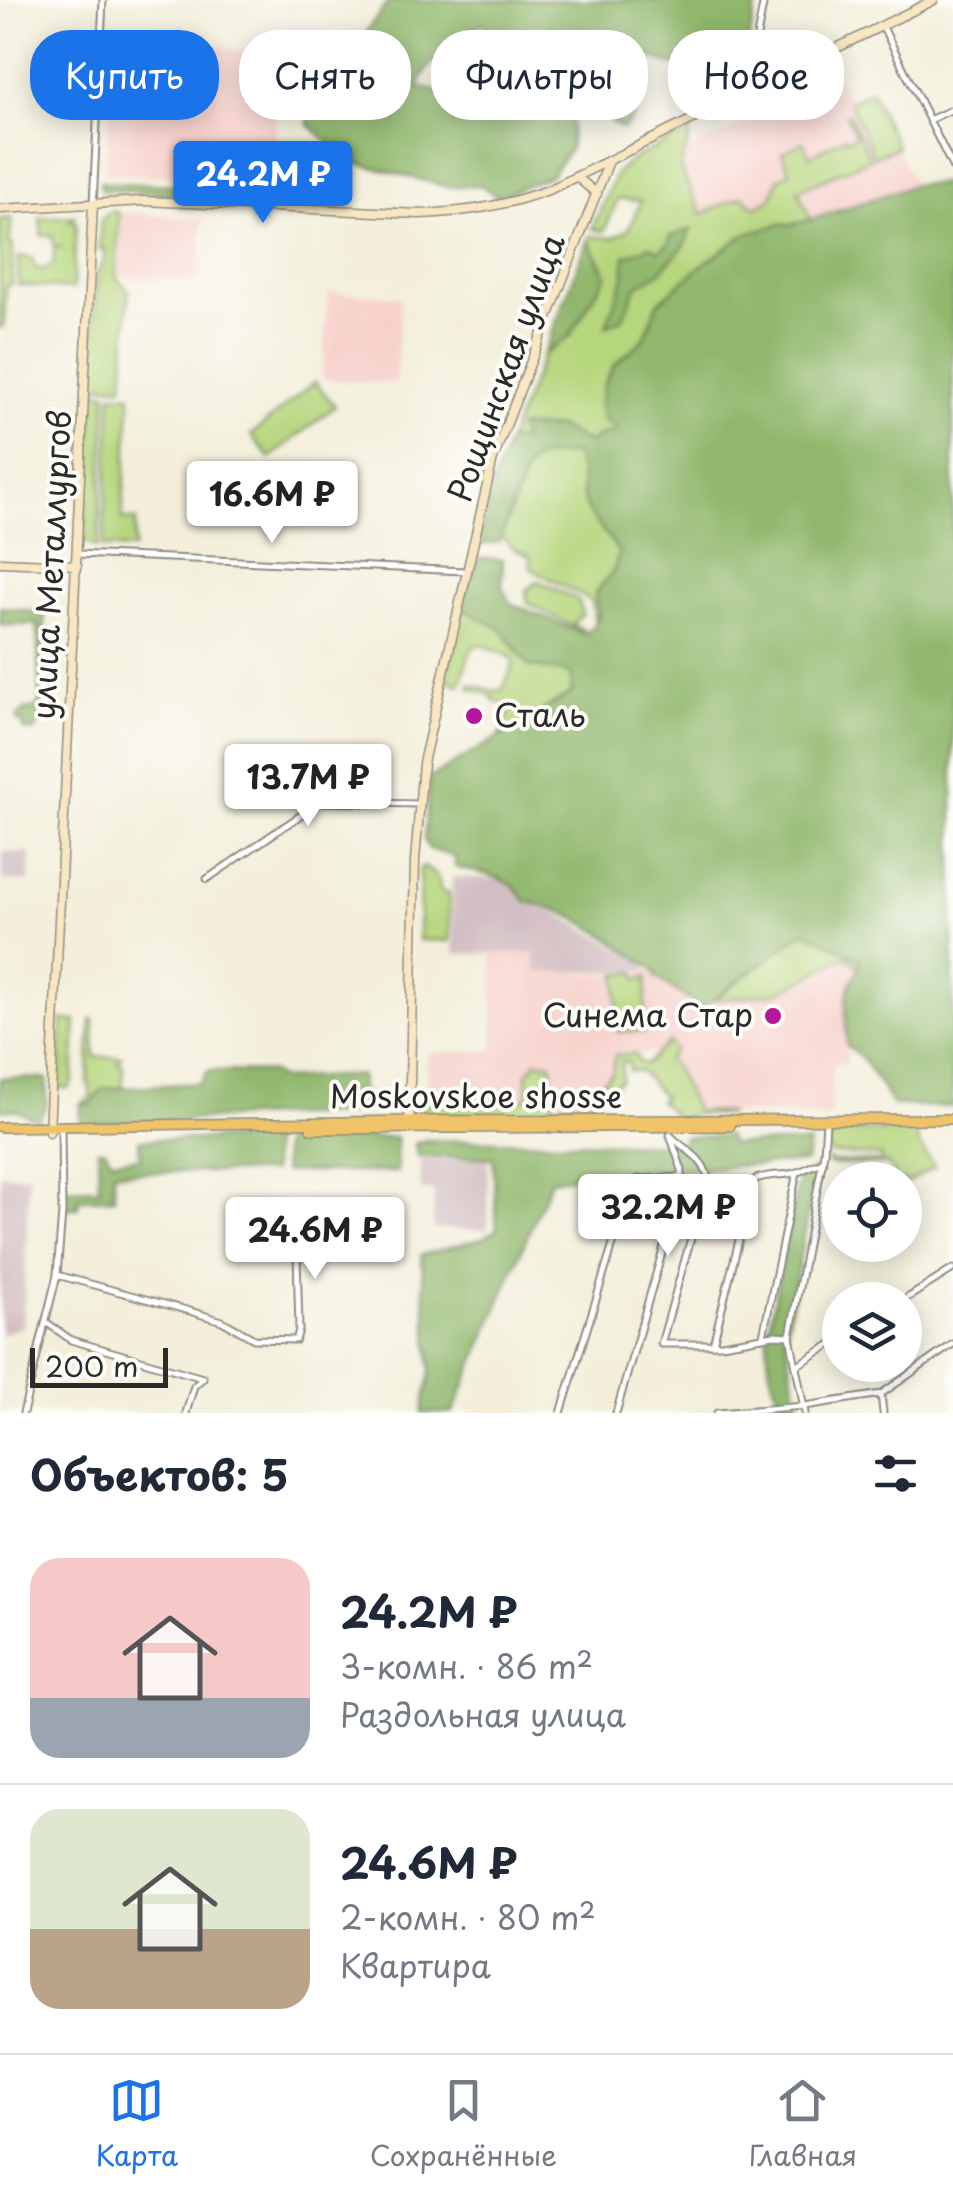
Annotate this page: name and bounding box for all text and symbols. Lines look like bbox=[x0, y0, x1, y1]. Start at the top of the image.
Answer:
chip: Купить bbox=[30, 30, 219, 120]
chip: Снять bbox=[239, 30, 411, 120]
chip: Фильтры bbox=[431, 30, 648, 120]
chip: Новое bbox=[668, 30, 844, 120]
pin: 24.2M ₽ bbox=[171, 141, 355, 226]
text: 24.2M ₽ bbox=[195, 149, 331, 197]
street label: Рощинская улица bbox=[434, 227, 576, 508]
street label: улица Металлургов bbox=[18, 409, 82, 721]
pin: 16.6M ₽ bbox=[180, 461, 364, 546]
text: 16.6M ₽ bbox=[209, 469, 335, 517]
place label: Сталь bbox=[494, 690, 586, 738]
marker: Сталь bbox=[463, 705, 485, 727]
pin: 13.7M ₽ bbox=[216, 744, 400, 829]
text: 13.7M ₽ bbox=[246, 752, 370, 800]
place label: Синема Стар bbox=[543, 990, 753, 1038]
marker: Синема Стар bbox=[762, 1005, 784, 1027]
street label: Moskovskoe shosse bbox=[330, 1071, 622, 1119]
map controls bbox=[822, 1162, 922, 1382]
button: locate bbox=[822, 1162, 922, 1262]
pin: 32.2M ₽ bbox=[576, 1174, 760, 1259]
text: 32.2M ₽ bbox=[600, 1182, 736, 1230]
pin: 24.6M ₽ bbox=[223, 1197, 407, 1282]
text: 24.6M ₽ bbox=[247, 1205, 383, 1253]
button: layers bbox=[822, 1282, 922, 1382]
scale bar bbox=[30, 1343, 168, 1388]
text: 200 m bbox=[45, 1344, 138, 1387]
text: Объектов: 5 bbox=[30, 1442, 289, 1505]
icon: filters bbox=[868, 1446, 923, 1501]
text: 24.2M ₽ bbox=[340, 1579, 518, 1642]
icon: home bbox=[110, 1598, 230, 1718]
text: 3-комн. · 86 m² bbox=[340, 1642, 593, 1690]
text: Раздольная улица bbox=[340, 1690, 626, 1738]
text: 24.6M ₽ bbox=[340, 1830, 517, 1893]
icon: home bbox=[110, 1849, 230, 1969]
text: 2-комн. · 80 m² bbox=[340, 1893, 596, 1941]
text: Квартира bbox=[340, 1941, 491, 1989]
tab: Карта bbox=[96, 2073, 178, 2176]
tab: Сохранённые bbox=[370, 2073, 557, 2176]
tab: Главная bbox=[749, 2073, 857, 2176]

